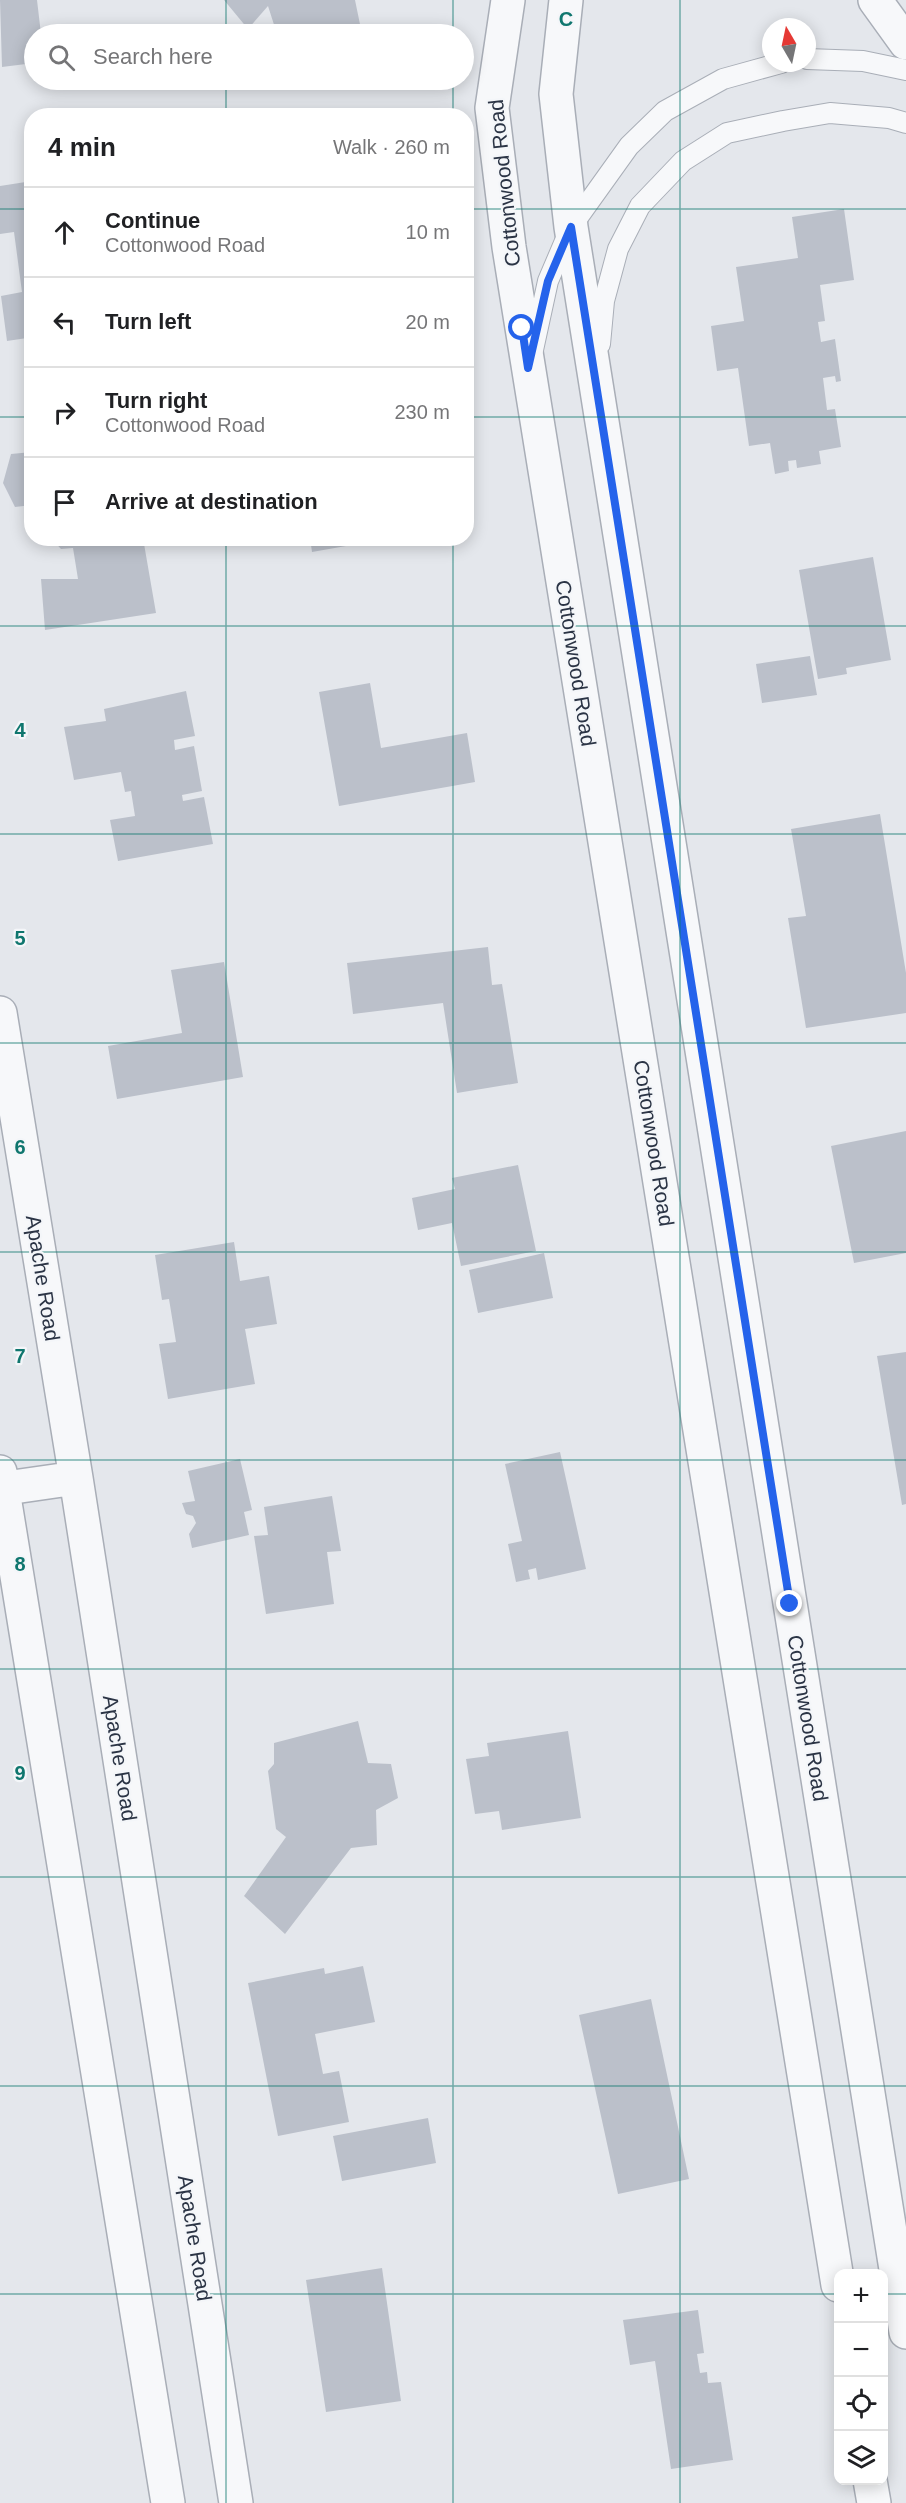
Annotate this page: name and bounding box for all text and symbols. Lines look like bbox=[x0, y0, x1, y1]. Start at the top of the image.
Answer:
text: C bbox=[559, 8, 573, 30]
north arrow bbox=[762, 18, 816, 72]
search box bbox=[24, 24, 474, 90]
icon: search bbox=[45, 41, 78, 74]
text: Search here bbox=[93, 44, 213, 69]
street label: Cottonwood Road bbox=[484, 98, 524, 268]
text: 4 min bbox=[48, 132, 116, 162]
text: Walk · 260 m bbox=[333, 136, 450, 158]
text: Continue bbox=[105, 208, 200, 233]
icon: ahead bbox=[48, 216, 81, 249]
text: 10 m bbox=[406, 221, 450, 243]
text: Cottonwood Road bbox=[105, 234, 265, 256]
icon: left bbox=[48, 306, 81, 339]
text: Turn left bbox=[105, 309, 191, 334]
text: 20 m bbox=[406, 311, 450, 333]
route start bbox=[508, 314, 534, 340]
text: Turn right bbox=[105, 388, 207, 413]
icon: right bbox=[48, 396, 81, 429]
text: 230 m bbox=[394, 401, 450, 423]
text: Cottonwood Road bbox=[105, 414, 265, 436]
icon: arrive bbox=[48, 486, 81, 519]
text: Arrive at destination bbox=[105, 489, 318, 514]
street label: Cottonwood Road bbox=[551, 578, 601, 748]
text: 4 bbox=[14, 719, 26, 741]
text: 5 bbox=[14, 927, 26, 949]
street label: Cottonwood Road bbox=[629, 1058, 679, 1228]
text: 6 bbox=[14, 1136, 26, 1158]
street label: Apache Road bbox=[22, 1213, 64, 1343]
text: 7 bbox=[14, 1345, 26, 1367]
text: 8 bbox=[14, 1553, 26, 1575]
route end bbox=[776, 1590, 802, 1616]
street label: Cottonwood Road bbox=[783, 1633, 833, 1803]
street label: Apache Road bbox=[99, 1693, 141, 1823]
text: 9 bbox=[14, 1762, 26, 1784]
street label: Apache Road bbox=[174, 2173, 216, 2303]
map controls bbox=[834, 2269, 888, 2485]
button: + bbox=[834, 2269, 888, 2323]
button: − bbox=[834, 2323, 888, 2377]
button: locate bbox=[834, 2377, 888, 2431]
button: layers bbox=[834, 2431, 888, 2485]

